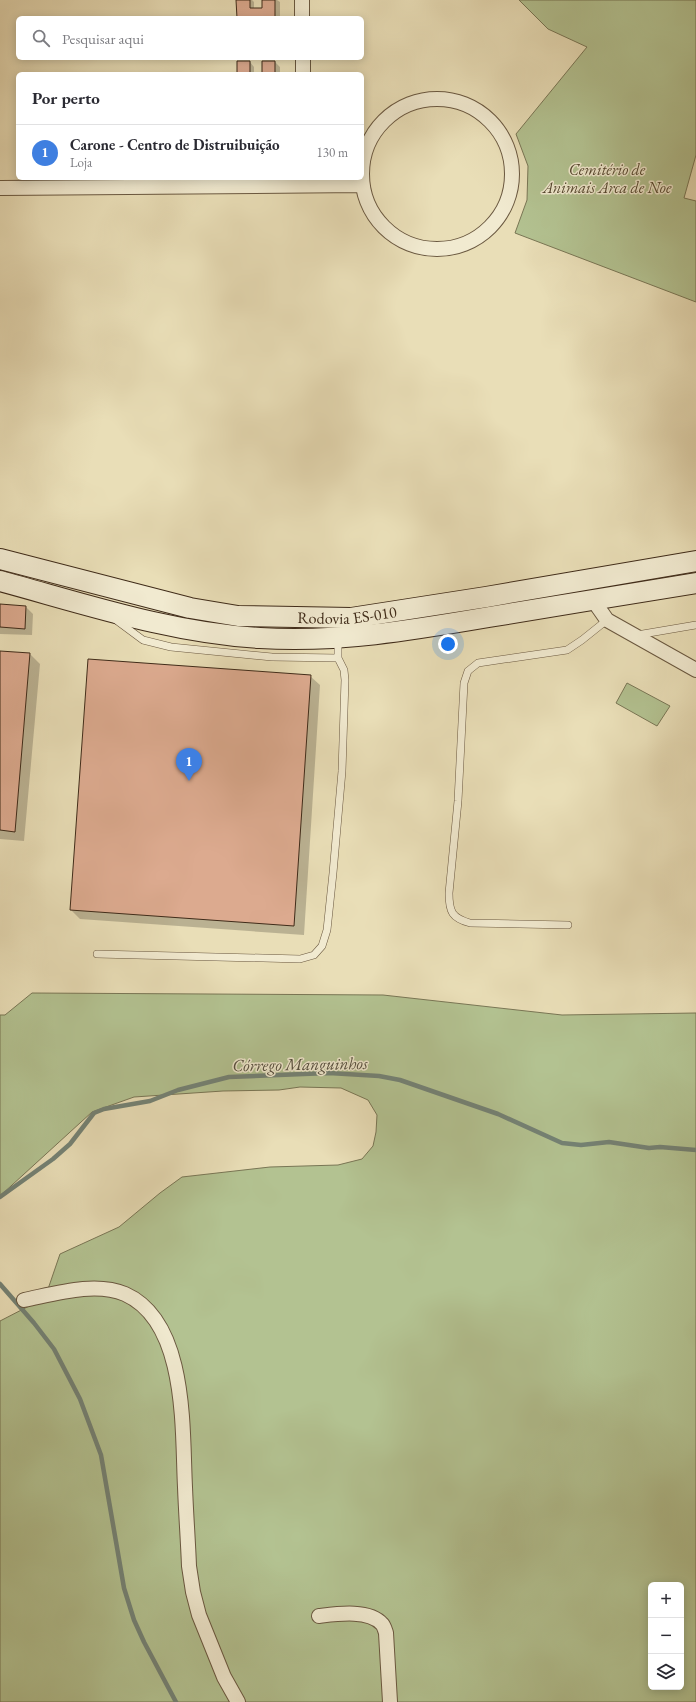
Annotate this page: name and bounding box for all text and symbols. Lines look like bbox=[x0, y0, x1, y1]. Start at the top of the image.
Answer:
search box bbox=[16, 16, 364, 60]
icon: search bbox=[30, 27, 52, 49]
text: Pesquisar aqui bbox=[62, 29, 144, 48]
text: Por perto bbox=[32, 87, 100, 109]
text: Carone - Centro de Distruibuição bbox=[70, 135, 280, 154]
text: 1 bbox=[42, 144, 48, 161]
text: 130 m bbox=[317, 144, 348, 161]
text: Loja bbox=[70, 154, 92, 171]
park label: Cemitério de Animais Arca de Noe bbox=[542, 159, 672, 198]
street label: Rodovia ES-010 bbox=[297, 601, 398, 629]
your location bbox=[438, 634, 458, 654]
pin: 1 bbox=[176, 748, 202, 781]
water label: Córrego Manguinhos bbox=[232, 1052, 368, 1076]
map controls bbox=[648, 1582, 684, 1690]
button: + bbox=[648, 1582, 684, 1618]
button: − bbox=[648, 1618, 684, 1654]
button: layers bbox=[648, 1654, 684, 1690]

